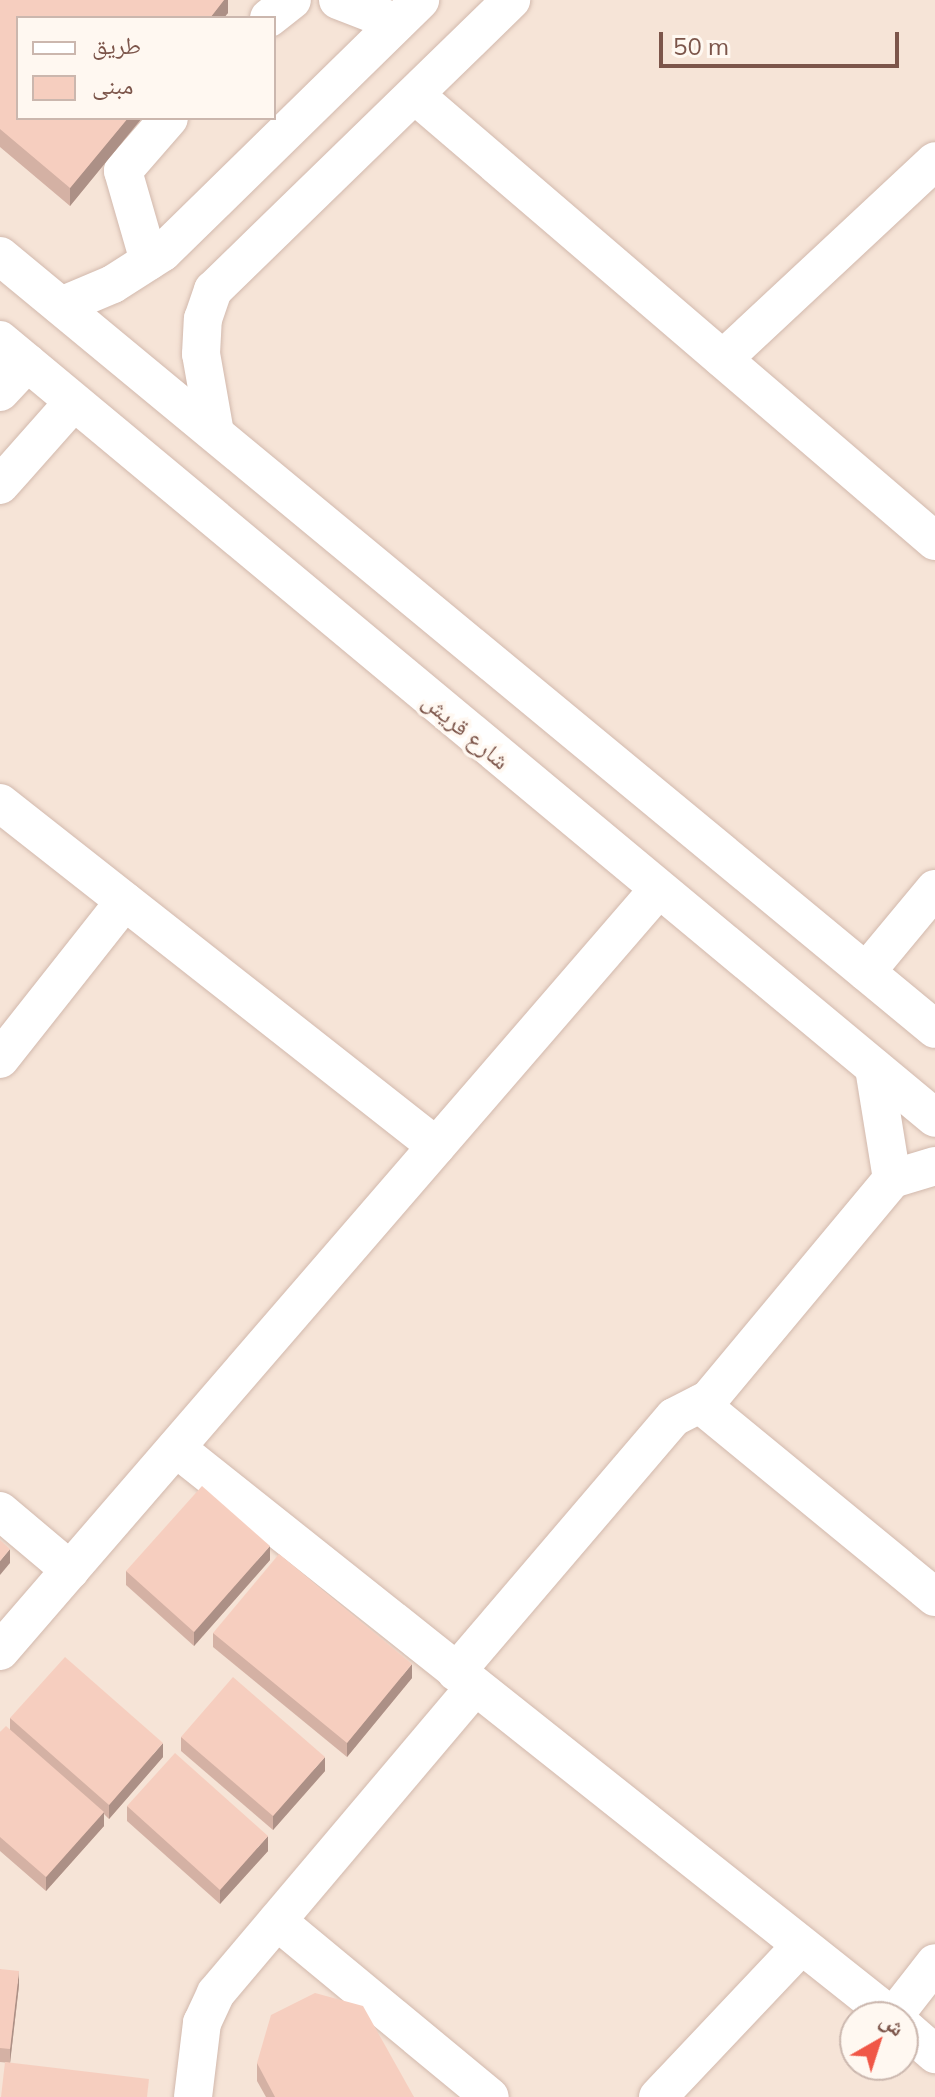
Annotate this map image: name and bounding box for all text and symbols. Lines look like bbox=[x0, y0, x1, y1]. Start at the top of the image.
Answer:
legend bbox=[16, 16, 276, 120]
scale bar bbox=[663, 16, 903, 66]
text: طريق bbox=[92, 30, 141, 60]
text: 50 m bbox=[673, 31, 729, 61]
text: مبنى bbox=[92, 70, 133, 100]
street label: شارع قريش bbox=[417, 686, 515, 776]
north arrow bbox=[839, 2001, 919, 2081]
text: ش bbox=[875, 2006, 911, 2042]

